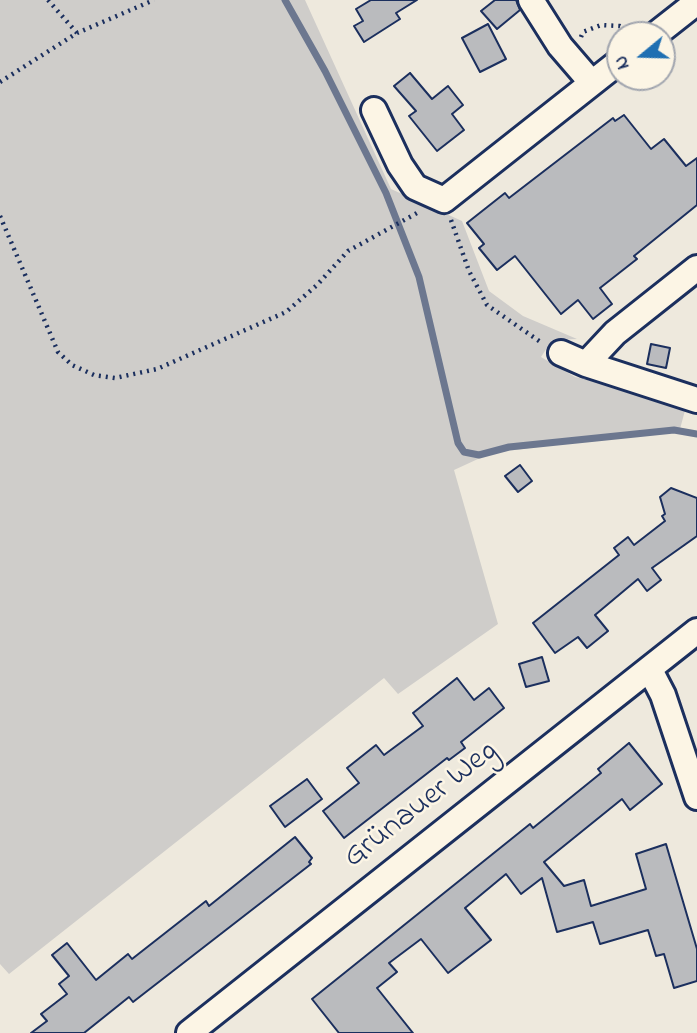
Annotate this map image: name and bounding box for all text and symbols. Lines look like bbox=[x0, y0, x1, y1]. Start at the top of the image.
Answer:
north arrow bbox=[606, 21, 676, 91]
text: N bbox=[608, 52, 637, 73]
street label: Grünauer Weg bbox=[337, 734, 507, 878]

